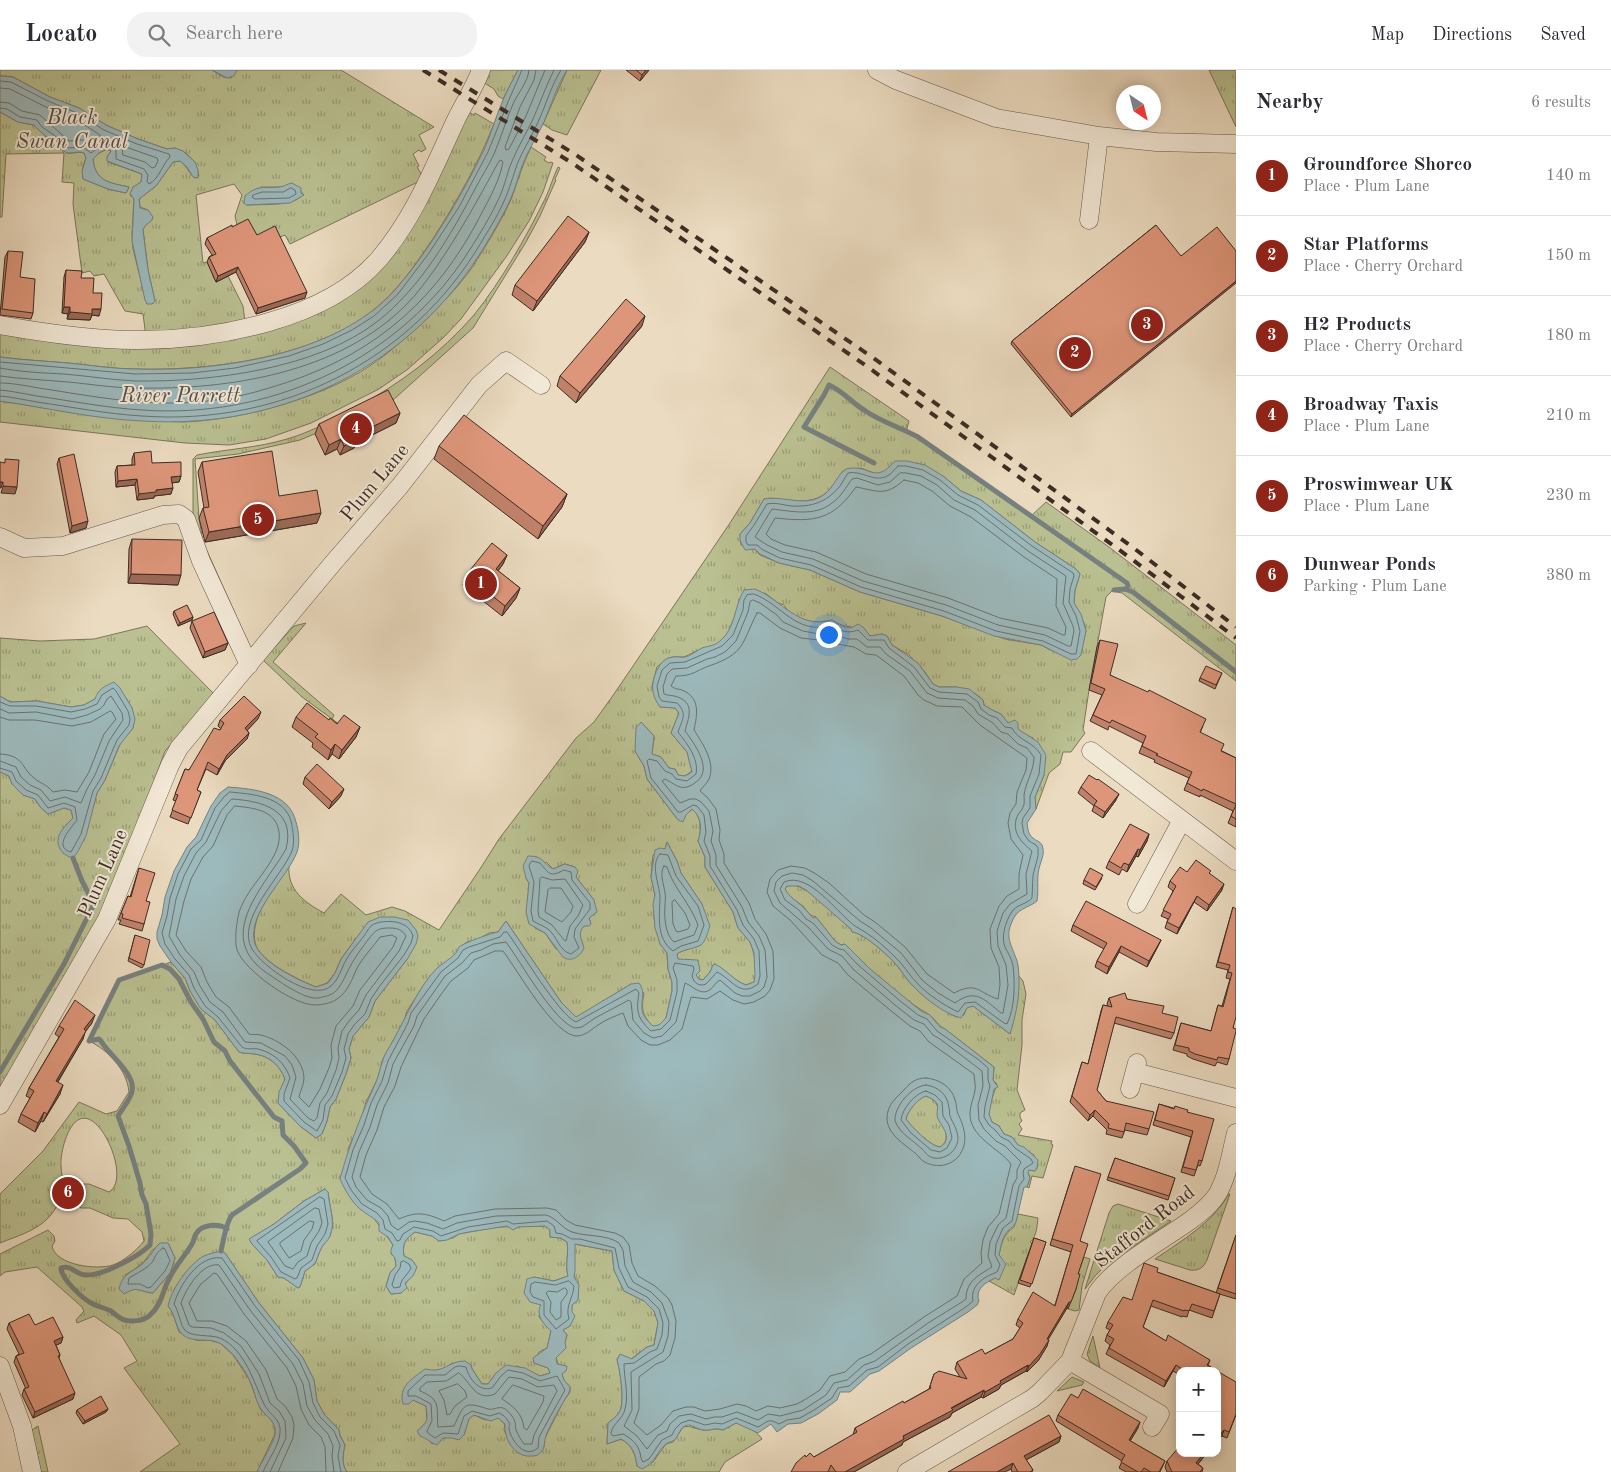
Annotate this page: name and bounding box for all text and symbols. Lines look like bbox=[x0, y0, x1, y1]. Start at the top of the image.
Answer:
search box bbox=[127, 12, 477, 57]
icon: search bbox=[145, 21, 173, 49]
text: Locato bbox=[25, 23, 97, 47]
text: Search here bbox=[185, 25, 283, 44]
text: Map bbox=[1371, 26, 1404, 44]
text: Directions bbox=[1432, 26, 1512, 44]
text: Saved bbox=[1540, 26, 1586, 44]
north arrow bbox=[1116, 85, 1161, 130]
text: Nearby bbox=[1256, 92, 1324, 113]
text: 6 results bbox=[1531, 95, 1591, 111]
water label: Black Swan Canal bbox=[16, 108, 128, 153]
text: Groundforce Shorco bbox=[1303, 156, 1472, 175]
text: 1 bbox=[1267, 168, 1277, 184]
text: 140 m bbox=[1546, 168, 1591, 184]
text: Place · Plum Lane bbox=[1303, 179, 1429, 195]
text: Star Platforms bbox=[1303, 236, 1429, 255]
text: 2 bbox=[1267, 248, 1277, 264]
text: 150 m bbox=[1546, 248, 1591, 264]
text: Place · Cherry Orchard bbox=[1303, 259, 1463, 275]
pin: 3 bbox=[1131, 306, 1163, 344]
text: H2 Products bbox=[1303, 316, 1411, 335]
text: 3 bbox=[1267, 328, 1277, 344]
text: 180 m bbox=[1546, 328, 1591, 344]
pin: 2 bbox=[1059, 334, 1091, 372]
text: Place · Cherry Orchard bbox=[1303, 339, 1463, 355]
water label: River Parrett bbox=[119, 386, 240, 407]
text: Broadway Taxis bbox=[1303, 396, 1438, 415]
text: 4 bbox=[1267, 408, 1277, 424]
text: 210 m bbox=[1546, 408, 1591, 424]
pin: 4 bbox=[340, 410, 372, 448]
text: Place · Plum Lane bbox=[1303, 419, 1429, 435]
street label: Plum Lane bbox=[338, 441, 414, 526]
text: Proswimwear UK bbox=[1303, 476, 1453, 495]
text: 5 bbox=[1267, 488, 1277, 504]
text: 230 m bbox=[1546, 488, 1591, 504]
text: Place · Plum Lane bbox=[1303, 499, 1429, 515]
pin: 5 bbox=[242, 501, 274, 539]
text: Dunwear Ponds bbox=[1303, 556, 1436, 575]
pin: 1 bbox=[465, 565, 497, 603]
text: 6 bbox=[1267, 568, 1277, 584]
text: 380 m bbox=[1546, 568, 1591, 584]
text: Parking · Plum Lane bbox=[1303, 579, 1447, 595]
your location bbox=[816, 622, 842, 648]
street label: Plum Lane bbox=[75, 827, 132, 921]
pin: 6 bbox=[52, 1174, 84, 1212]
street label: Stafford Road bbox=[1091, 1182, 1199, 1273]
map controls bbox=[1176, 1367, 1221, 1457]
button: + bbox=[1176, 1367, 1221, 1412]
button: − bbox=[1176, 1412, 1221, 1457]

